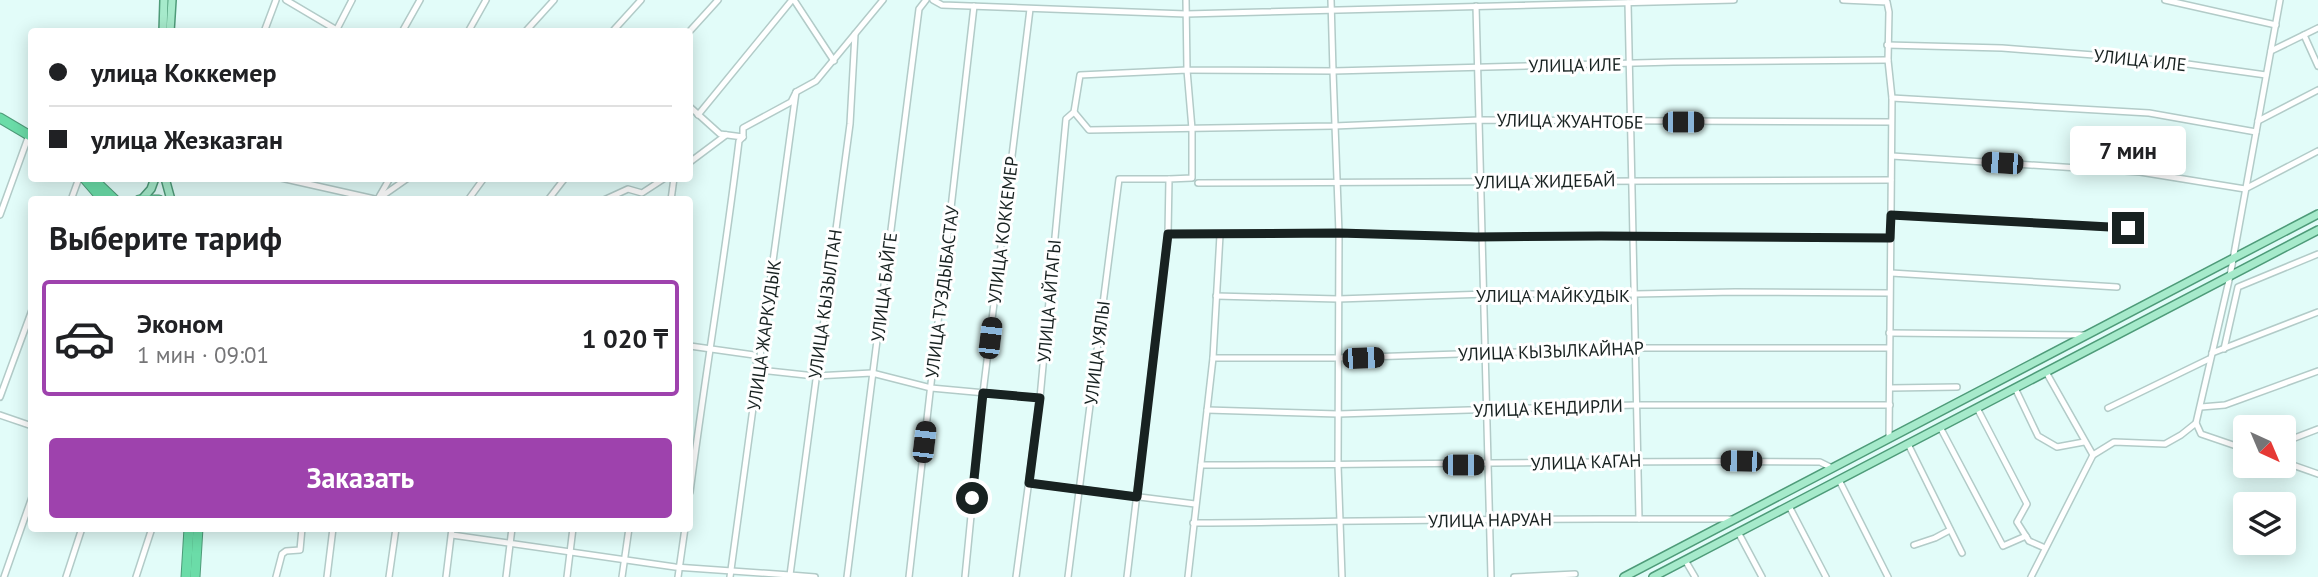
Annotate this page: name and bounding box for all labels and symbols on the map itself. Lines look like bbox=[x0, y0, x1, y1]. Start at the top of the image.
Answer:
street label: УЛИЦА ИЛЕ bbox=[2093, 44, 2187, 76]
street label: УЛИЦА ИЛЕ bbox=[1528, 53, 1622, 77]
street label: УЛИЦА ЖУАНТОБЕ bbox=[1496, 108, 1644, 134]
car bbox=[1663, 112, 1705, 133]
callout: 7 мин bbox=[2070, 126, 2186, 176]
car bbox=[1981, 151, 2024, 175]
street label: УЛИЦА КОККЕМЕР bbox=[983, 155, 1023, 305]
street label: УЛИЦА ЖИДЕБАЙ bbox=[1474, 168, 1616, 194]
street label: УЛИЦА ТУЗДЫБАСТАУ bbox=[920, 204, 964, 380]
route end bbox=[2112, 212, 2144, 244]
street label: УЛИЦА КЫЗЫЛТАН bbox=[803, 228, 847, 380]
street label: УЛИЦА БАЙГЕ bbox=[866, 231, 902, 343]
street label: УЛИЦА АЙТАГЫ bbox=[1032, 239, 1066, 363]
street label: УЛИЦА ЖАРКУДЫК bbox=[742, 258, 786, 412]
street label: УЛИЦА МАЙКУДЫК bbox=[1476, 284, 1630, 307]
street label: УЛИЦА УЯЛЫ bbox=[1079, 300, 1115, 406]
car bbox=[978, 316, 1003, 360]
street label: УЛИЦА КЫЗЫЛКАЙНАР bbox=[1458, 336, 1644, 366]
car bbox=[1342, 347, 1385, 369]
street label: УЛИЦА КЕНДИРЛИ bbox=[1473, 394, 1623, 422]
north arrow bbox=[2233, 415, 2296, 478]
car bbox=[912, 420, 937, 464]
street label: УЛИЦА КАГАН bbox=[1530, 449, 1642, 475]
car bbox=[1720, 450, 1763, 472]
car bbox=[1443, 455, 1485, 476]
route start bbox=[956, 482, 988, 514]
street label: УЛИЦА НАРУАН bbox=[1428, 507, 1552, 533]

